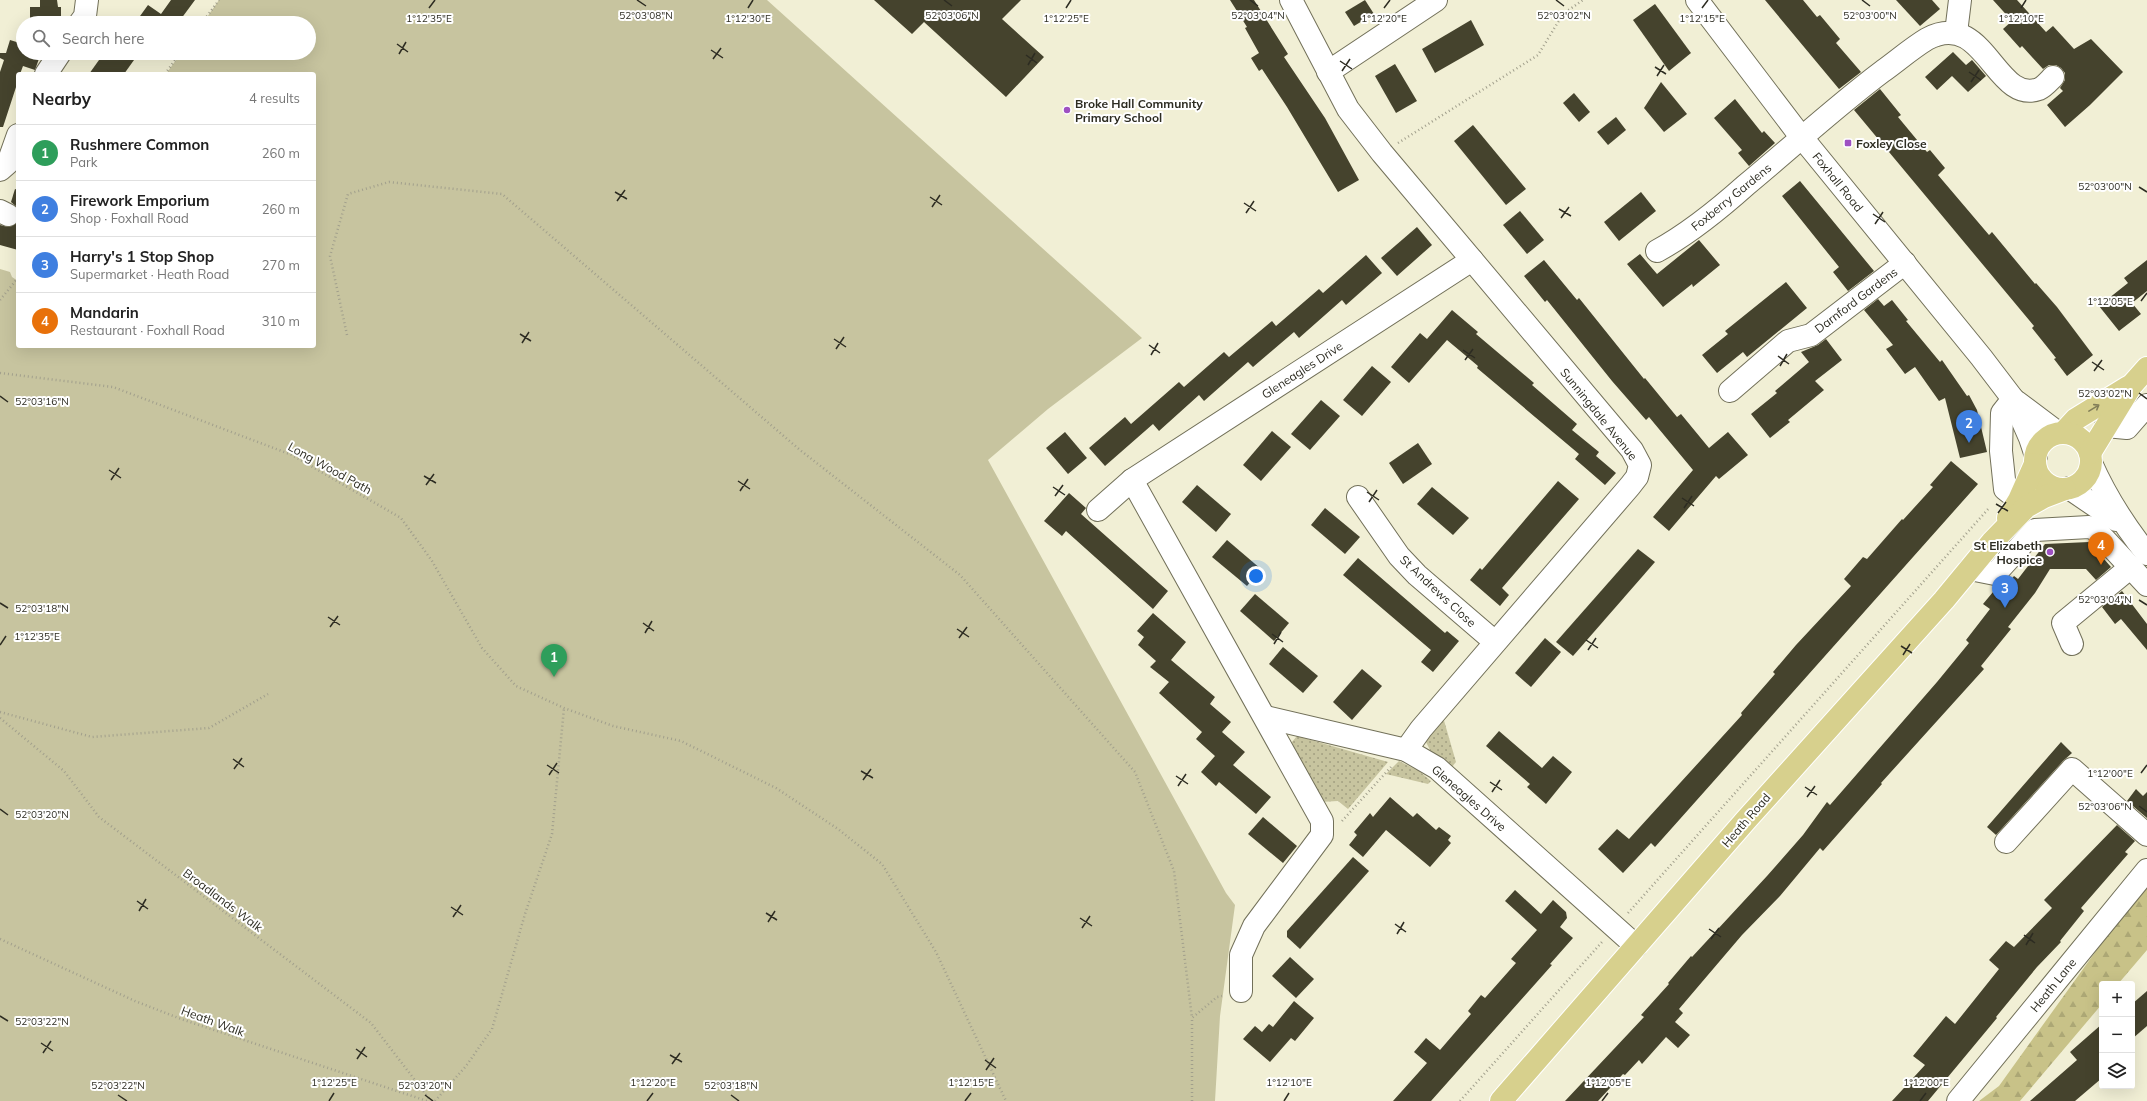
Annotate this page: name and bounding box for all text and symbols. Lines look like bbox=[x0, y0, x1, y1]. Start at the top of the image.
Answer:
text: 52°03'08"N bbox=[619, 9, 673, 22]
text: 52°03'06"N bbox=[925, 9, 979, 22]
text: 52°03'04"N bbox=[1231, 9, 1285, 22]
text: 52°03'02"N bbox=[1537, 9, 1591, 22]
text: 52°03'00"N bbox=[1843, 9, 1897, 22]
text: 1°12'35"E bbox=[406, 12, 452, 25]
text: 1°12'30"E bbox=[725, 12, 771, 25]
text: 1°12'25"E bbox=[1043, 12, 1089, 25]
text: 1°12'20"E bbox=[1361, 12, 1407, 25]
text: 1°12'15"E bbox=[1679, 12, 1725, 25]
text: 1°12'10"E bbox=[1998, 12, 2044, 25]
search box bbox=[16, 16, 316, 60]
icon: search bbox=[30, 27, 52, 49]
text: Search here bbox=[62, 29, 144, 48]
text: Nearby bbox=[32, 88, 91, 109]
text: 4 results bbox=[249, 90, 300, 106]
place label: Broke Hall Community Primary School bbox=[1075, 96, 1203, 125]
marker: Broke Hall Community Primary School bbox=[1062, 105, 1072, 115]
text: Rushmere Common bbox=[70, 135, 209, 154]
place label: Foxley Close bbox=[1856, 136, 1927, 151]
marker: Foxley Close bbox=[1843, 138, 1853, 148]
text: 1 bbox=[41, 145, 49, 161]
text: 260 m bbox=[262, 145, 300, 161]
street label: Foxhall Road bbox=[1809, 149, 1867, 215]
text: Park bbox=[70, 154, 97, 170]
street label: Foxberry Gardens bbox=[1688, 160, 1774, 234]
text: 52°03'00"N bbox=[2078, 180, 2132, 193]
text: Firework Emporium bbox=[70, 191, 209, 210]
text: 2 bbox=[41, 201, 49, 217]
text: 260 m bbox=[262, 201, 300, 217]
text: Shop · Foxhall Road bbox=[70, 210, 189, 226]
text: Harry's 1 Stop Shop bbox=[70, 247, 214, 266]
text: 3 bbox=[41, 257, 49, 273]
text: 270 m bbox=[262, 257, 300, 273]
street label: Darnford Gardens bbox=[1812, 264, 1900, 336]
text: Supermarket · Heath Road bbox=[70, 266, 229, 282]
text: 1°12'05"E bbox=[2087, 295, 2133, 308]
text: Mandarin bbox=[70, 303, 139, 322]
text: 4 bbox=[41, 313, 49, 329]
text: 310 m bbox=[262, 313, 300, 329]
text: Restaurant · Foxhall Road bbox=[70, 322, 225, 338]
street label: Gleneagles Drive bbox=[1259, 338, 1345, 402]
street label: Sunningdale Avenue bbox=[1557, 365, 1641, 463]
text: 52°03'02"N bbox=[2078, 387, 2132, 400]
text: 52°03'16"N bbox=[15, 395, 69, 408]
one-way arrow bbox=[2088, 404, 2099, 412]
pin: 2 bbox=[1956, 410, 1982, 443]
street label: Long Wood Path bbox=[286, 439, 374, 497]
pin: 4 bbox=[2088, 532, 2114, 565]
place label: St Elizabeth Hospice bbox=[1974, 538, 2042, 567]
marker: St Elizabeth Hospice bbox=[2045, 547, 2055, 557]
street label: St Andrews Close bbox=[1397, 552, 1479, 630]
your location bbox=[1246, 566, 1266, 586]
pin: 3 bbox=[1992, 575, 2018, 608]
text: 52°03'04"N bbox=[2078, 593, 2132, 606]
text: 52°03'18"N bbox=[15, 602, 69, 615]
text: 1°12'35"E bbox=[14, 630, 60, 643]
pin: 1 bbox=[541, 644, 567, 677]
street label: Gleneagles Drive bbox=[1429, 762, 1509, 834]
text: 1°12'00"E bbox=[2087, 767, 2133, 780]
street label: Heath Road bbox=[1718, 790, 1774, 850]
text: 52°03'06"N bbox=[2078, 800, 2132, 813]
text: 52°03'20"N bbox=[15, 808, 69, 821]
street label: Broadlands Walk bbox=[180, 865, 266, 935]
street label: Heath Lane bbox=[2027, 955, 2079, 1015]
map controls bbox=[2099, 981, 2135, 1089]
button: + bbox=[2099, 981, 2135, 1017]
street label: Heath Walk bbox=[179, 1003, 247, 1040]
text: 52°03'22"N bbox=[15, 1015, 69, 1028]
button: − bbox=[2099, 1017, 2135, 1053]
button: layers bbox=[2099, 1053, 2135, 1089]
text: 1°12'25"E bbox=[311, 1076, 357, 1089]
text: 1°12'20"E bbox=[630, 1076, 676, 1089]
text: 1°12'15"E bbox=[948, 1076, 994, 1089]
text: 1°12'10"E bbox=[1266, 1076, 1312, 1089]
text: 1°12'05"E bbox=[1585, 1076, 1631, 1089]
text: 1°12'00"E bbox=[1903, 1076, 1949, 1089]
text: 52°03'22"N bbox=[91, 1079, 145, 1092]
text: 52°03'20"N bbox=[398, 1079, 452, 1092]
text: 52°03'18"N bbox=[704, 1079, 758, 1092]

